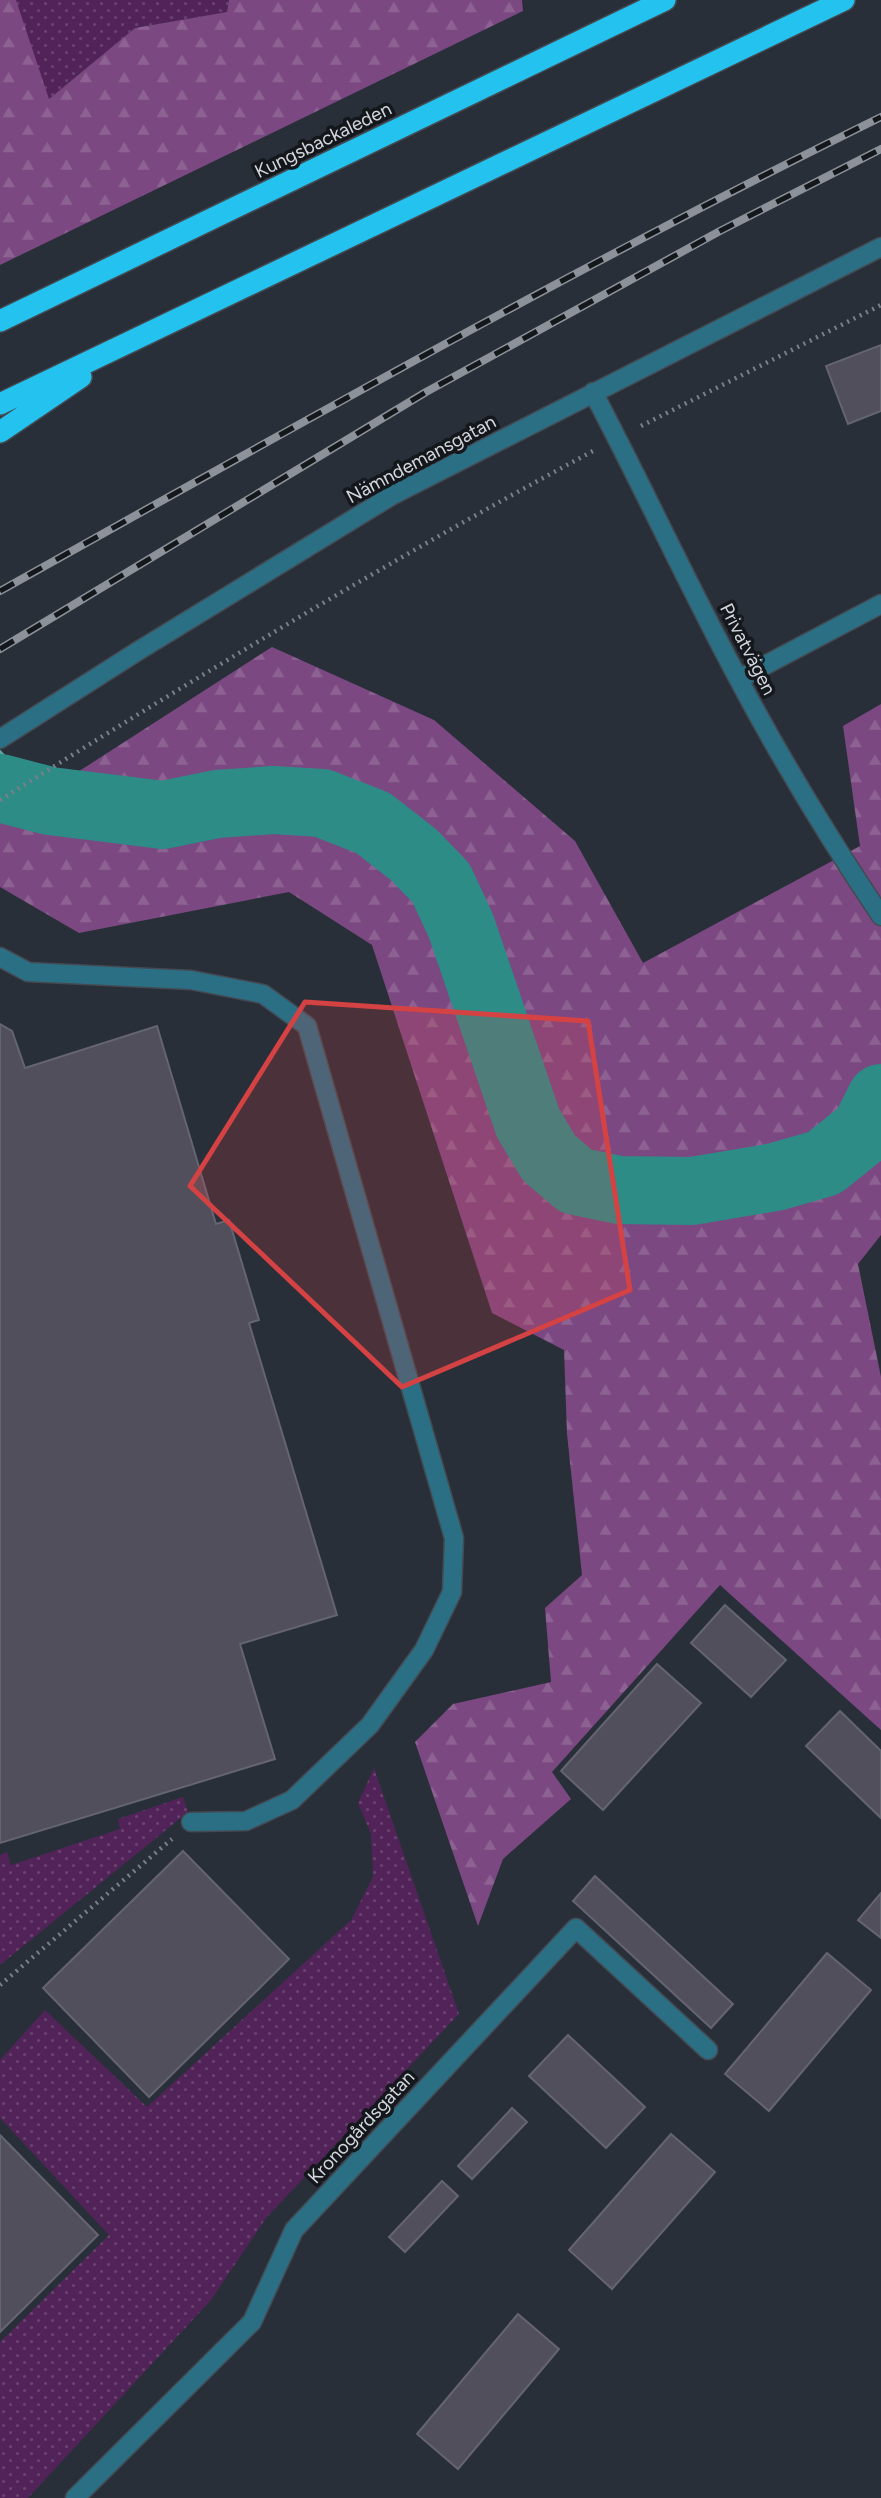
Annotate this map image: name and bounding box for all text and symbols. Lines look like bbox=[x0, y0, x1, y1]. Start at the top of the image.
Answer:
street label: Kungsbackaleden bbox=[251, 97, 395, 183]
street label: Nämndemansgatan bbox=[342, 410, 500, 508]
street label: Privatvägen bbox=[715, 599, 781, 699]
street label: Kronogårdsgatan bbox=[303, 2066, 419, 2188]

